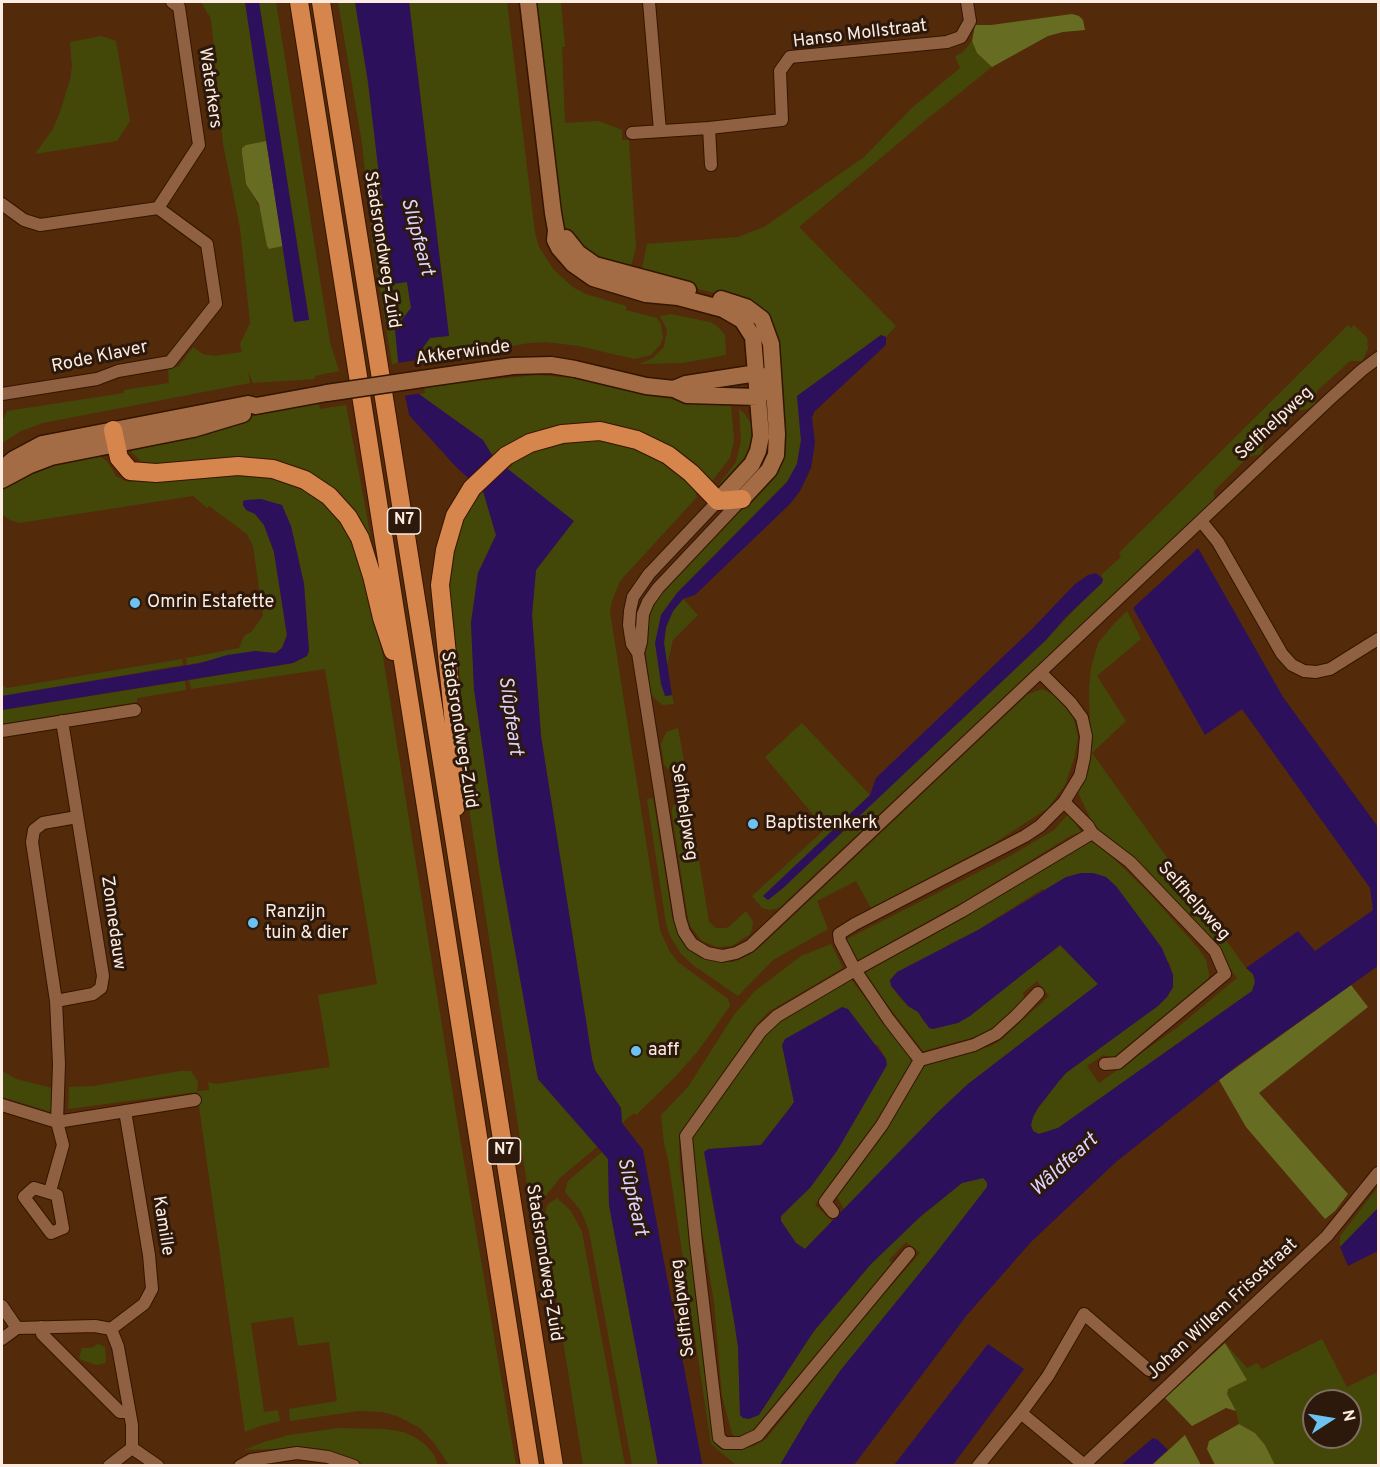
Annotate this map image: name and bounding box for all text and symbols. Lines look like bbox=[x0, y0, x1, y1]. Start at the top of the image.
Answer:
street label: Hanso Mollstraat bbox=[792, 16, 928, 54]
street label: Waterkers bbox=[193, 46, 225, 130]
street label: Stadsrondweg-Zuid bbox=[358, 170, 404, 330]
water label: Slûpfeart bbox=[394, 195, 438, 279]
street label: Rode Klaver bbox=[50, 337, 150, 379]
street label: Akkerwinde bbox=[414, 337, 512, 371]
street label: Selfhelpweg bbox=[1232, 383, 1318, 465]
road number: N7 bbox=[388, 508, 420, 534]
place label: Omrin Estafette bbox=[147, 592, 274, 614]
marker: Omrin Estafette bbox=[128, 596, 142, 610]
street label: Stadsrondweg-Zuid bbox=[435, 650, 481, 810]
water label: Slûpfeart bbox=[492, 675, 526, 757]
street label: Selfhelpweg bbox=[665, 762, 701, 862]
place label: Baptistenkerk bbox=[765, 813, 878, 835]
marker: Baptistenkerk bbox=[746, 817, 760, 831]
street label: Selfhelpweg bbox=[1152, 858, 1234, 946]
street label: Zonnedauw bbox=[95, 875, 129, 971]
place label: Ranzijn tuin & dier bbox=[265, 902, 348, 944]
marker: Ranzijn tuin & dier bbox=[246, 916, 260, 930]
place label: aaff bbox=[648, 1040, 679, 1062]
marker: aaff bbox=[629, 1044, 643, 1058]
water label: Wâldfeart bbox=[1026, 1129, 1104, 1203]
road number: N7 bbox=[488, 1138, 520, 1164]
water label: Slûpfeart bbox=[610, 1155, 652, 1239]
street label: Stadsrondweg-Zuid bbox=[520, 1183, 566, 1343]
street label: Kamille bbox=[147, 1195, 177, 1257]
street label: Johan Willem Frisostraat bbox=[1143, 1235, 1303, 1385]
street label: Selfhelpweg bbox=[667, 1258, 701, 1358]
north arrow bbox=[1302, 1389, 1362, 1449]
text: N bbox=[1337, 1408, 1359, 1423]

